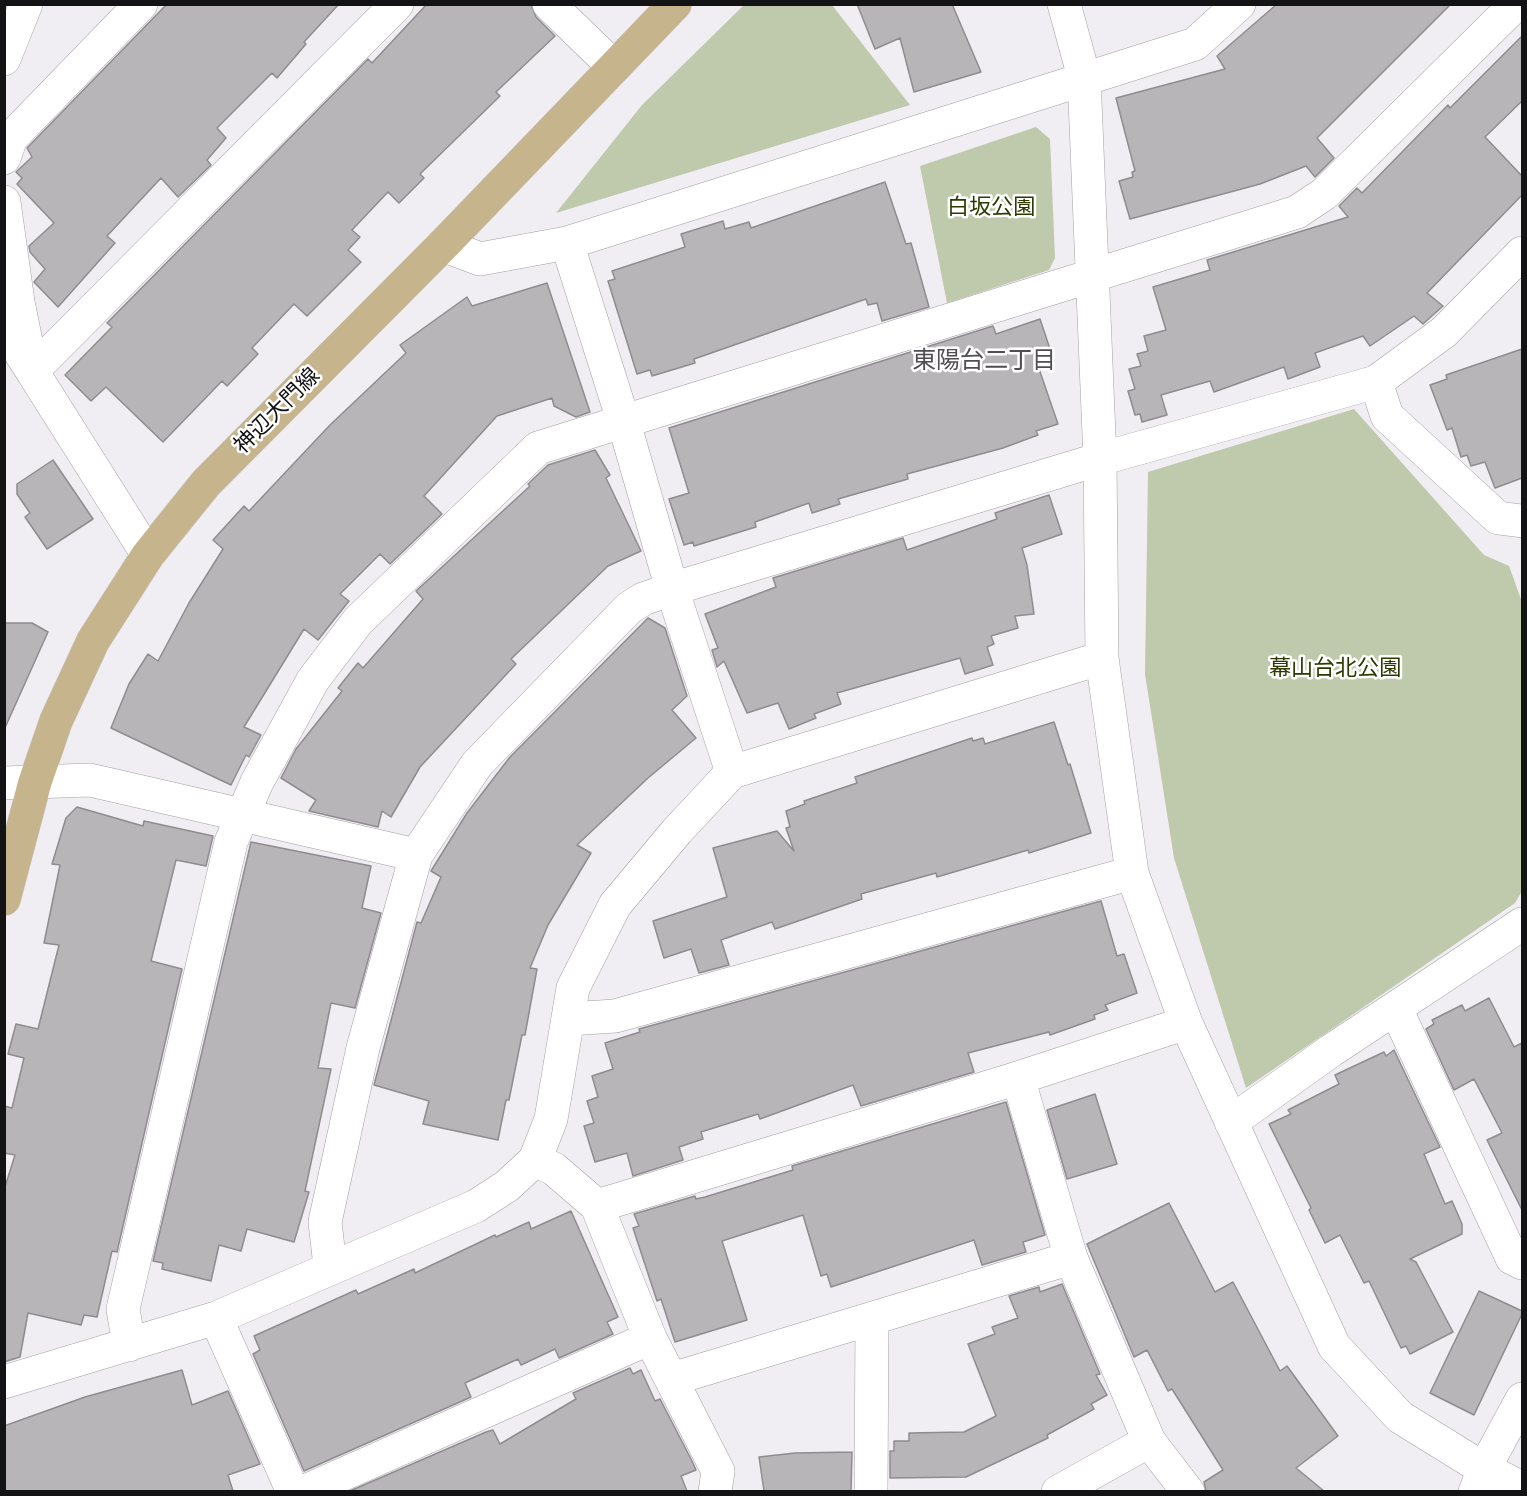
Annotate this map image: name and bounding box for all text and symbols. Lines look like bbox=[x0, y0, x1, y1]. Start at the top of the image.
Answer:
park label: 白坂公園 bbox=[947, 195, 1035, 221]
district label: 東陽台二丁目 bbox=[912, 347, 1056, 375]
street label: 神辺大門線 bbox=[229, 363, 325, 459]
park label: 幕山台北公園 bbox=[1269, 656, 1401, 682]

